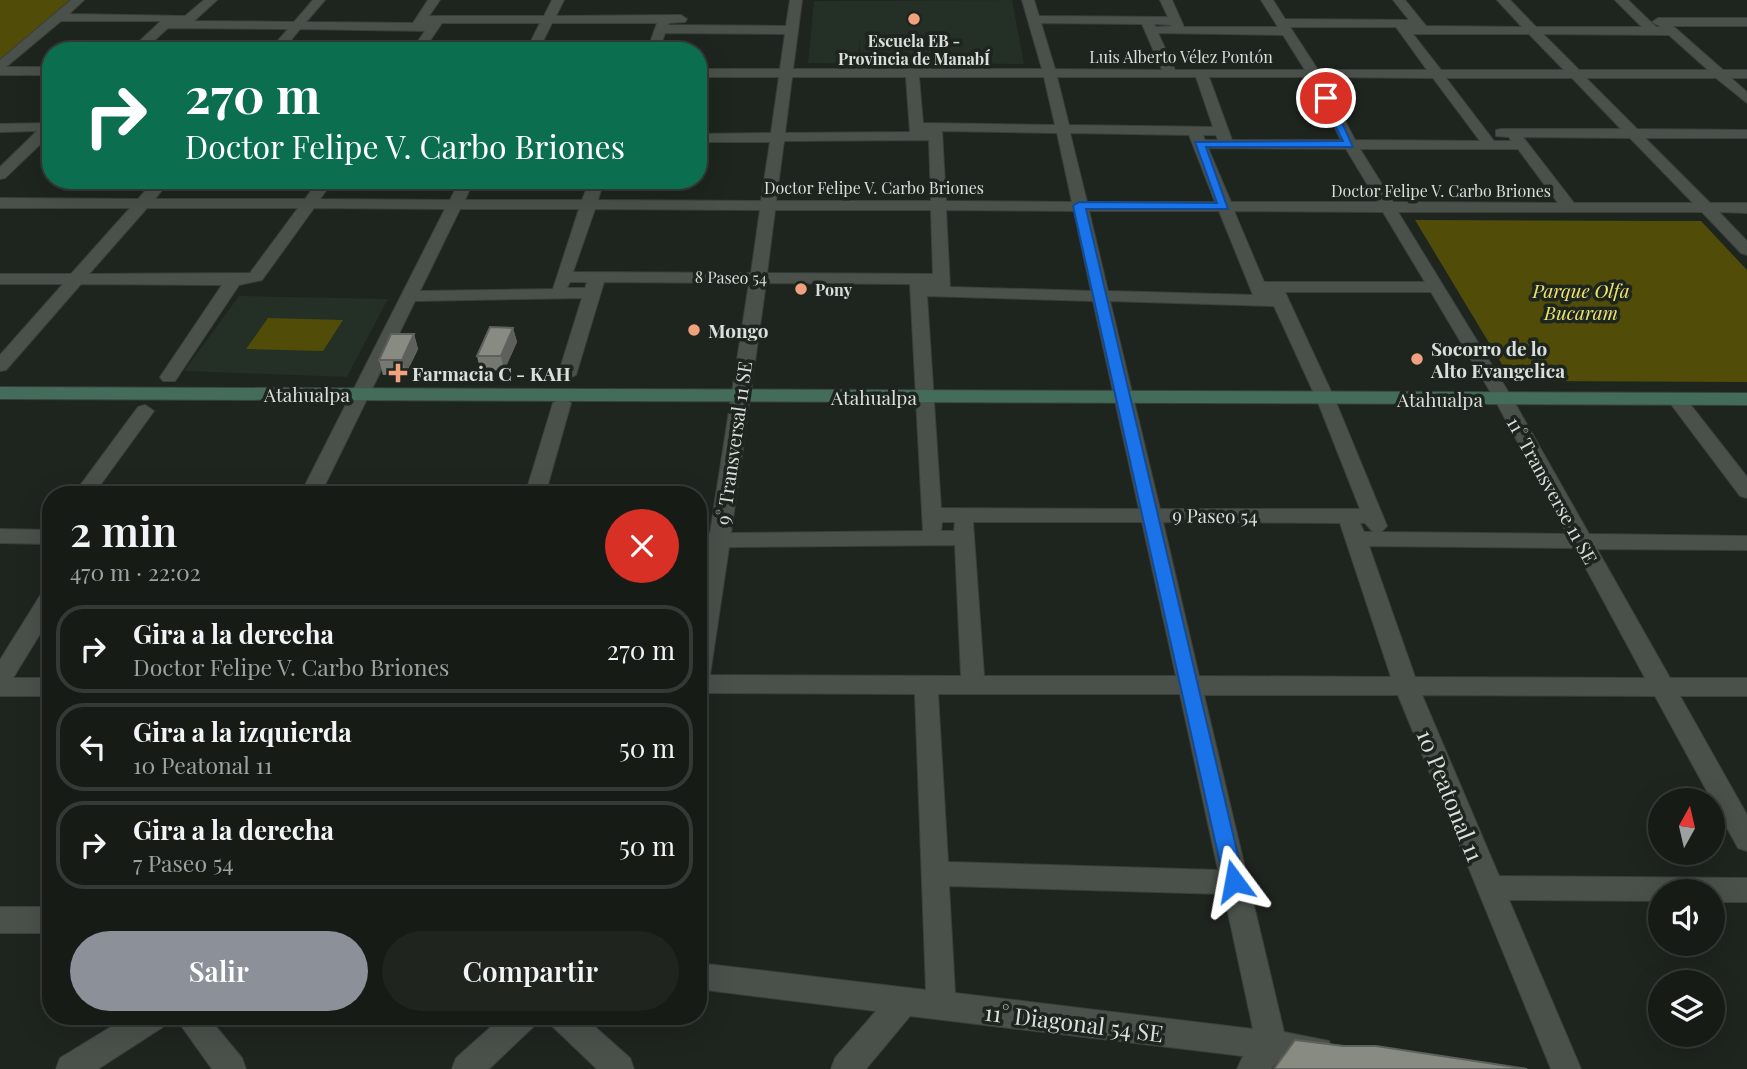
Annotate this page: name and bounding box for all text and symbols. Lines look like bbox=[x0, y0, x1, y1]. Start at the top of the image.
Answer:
marker: Escuela EB - Provincia de ManabÍ bbox=[906, 11, 922, 27]
place label: Escuela EB - Provincia de ManabÍ bbox=[838, 30, 990, 69]
street label: Luis Alberto Vélez Pontón bbox=[1089, 46, 1273, 67]
text: 270 m bbox=[185, 61, 320, 126]
pin bbox=[1296, 68, 1356, 128]
icon: right bbox=[70, 70, 161, 161]
icon: arrive bbox=[1307, 79, 1345, 117]
text: Doctor Felipe V. Carbo Briones bbox=[185, 124, 625, 167]
street label: Doctor Felipe V. Carbo Briones bbox=[764, 177, 984, 198]
street label: Doctor Felipe V. Carbo Briones bbox=[1331, 180, 1551, 201]
street label: 8 Paseo 54 bbox=[695, 266, 767, 288]
park label: Parque Olfa Bucaram bbox=[1531, 277, 1630, 325]
place label: Pony bbox=[815, 279, 853, 300]
marker: Pony bbox=[793, 281, 809, 297]
place label: Mongo bbox=[708, 317, 769, 343]
marker: Mongo bbox=[686, 322, 702, 338]
place label: Socorro de lo Alto Evangelica bbox=[1430, 335, 1565, 383]
marker: Socorro de lo Alto Evangelica bbox=[1409, 351, 1425, 367]
street label: 9° Transversal 11 SE bbox=[709, 359, 757, 527]
place label: Farmacia C - KAH bbox=[412, 360, 571, 386]
marker: Farmacia C - KAH bbox=[390, 365, 406, 381]
street label: Atahualpa bbox=[263, 381, 350, 407]
street label: Atahualpa bbox=[830, 384, 917, 410]
street label: Atahualpa bbox=[1396, 386, 1483, 412]
street label: 11° Transverse 11 SE bbox=[1502, 412, 1604, 568]
street label: 9 Paseo 54 bbox=[1172, 501, 1258, 529]
text: 2 min bbox=[70, 502, 177, 558]
button: close bbox=[605, 509, 679, 583]
text: 470 m · 22:02 bbox=[70, 556, 201, 587]
text: Gira a la derecha bbox=[133, 616, 334, 651]
icon: right bbox=[74, 630, 112, 668]
text: 270 m bbox=[607, 632, 675, 667]
text: Doctor Felipe V. Carbo Briones bbox=[133, 651, 449, 682]
text: Gira a la izquierda bbox=[133, 714, 352, 749]
street label: 10 Peatonal 11 bbox=[1410, 724, 1492, 866]
icon: left bbox=[74, 728, 112, 766]
text: 50 m bbox=[619, 730, 675, 765]
text: 10 Peatonal 11 bbox=[133, 749, 273, 780]
north arrow bbox=[1648, 788, 1726, 864]
map controls bbox=[1648, 788, 1725, 1047]
text: Gira a la derecha bbox=[133, 812, 334, 847]
icon: right bbox=[74, 826, 112, 864]
text: 50 m bbox=[619, 828, 675, 863]
position arrow bbox=[1197, 844, 1271, 918]
text: 7 Paseo 54 bbox=[133, 847, 234, 878]
button: sound bbox=[1648, 879, 1725, 956]
button: Salir bbox=[70, 931, 368, 1011]
button: Compartir bbox=[382, 931, 679, 1011]
button: layers bbox=[1648, 970, 1725, 1047]
street label: 11° Diagonal 54 SE bbox=[983, 996, 1165, 1048]

